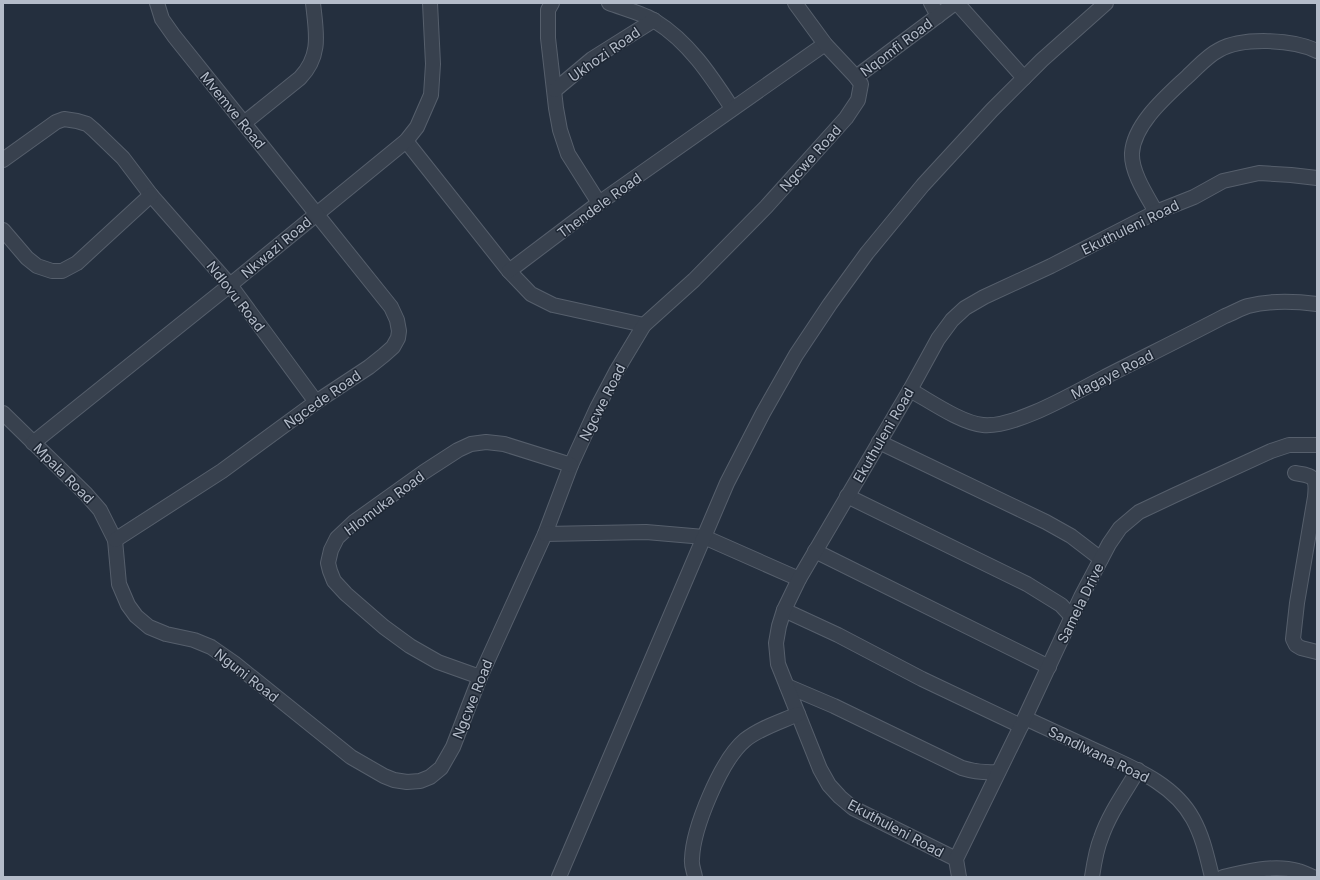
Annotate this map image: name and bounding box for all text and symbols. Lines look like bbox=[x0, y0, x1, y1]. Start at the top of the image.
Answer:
street label: Nqomfi Road bbox=[857, 14, 935, 80]
street label: Ukhozi Road bbox=[565, 23, 643, 85]
street label: Mvemve Road bbox=[197, 68, 269, 152]
street label: Ngcwe Road bbox=[776, 121, 844, 195]
street label: Thendele Road bbox=[554, 169, 644, 241]
street label: Ekuthuleni Road bbox=[1078, 196, 1182, 258]
street label: Nkwazi Road bbox=[237, 213, 315, 281]
street label: Ndlovu Road bbox=[203, 257, 269, 335]
street label: Magaye Road bbox=[1068, 346, 1156, 402]
street label: Ngcwe Road bbox=[575, 361, 629, 443]
street label: Ngcede Road bbox=[280, 366, 364, 432]
street label: Ekuthuleni Road bbox=[849, 385, 917, 485]
street label: Mpala Road bbox=[30, 439, 98, 507]
street label: Hlomuka Road bbox=[341, 467, 427, 539]
street label: Samela Drive bbox=[1053, 560, 1107, 646]
street label: Nguni Road bbox=[212, 645, 282, 705]
street label: Ngcwe Road bbox=[448, 657, 496, 741]
street label: Sandlwana Road bbox=[1046, 722, 1152, 786]
street label: Ekuthuleni Road bbox=[845, 796, 947, 860]

